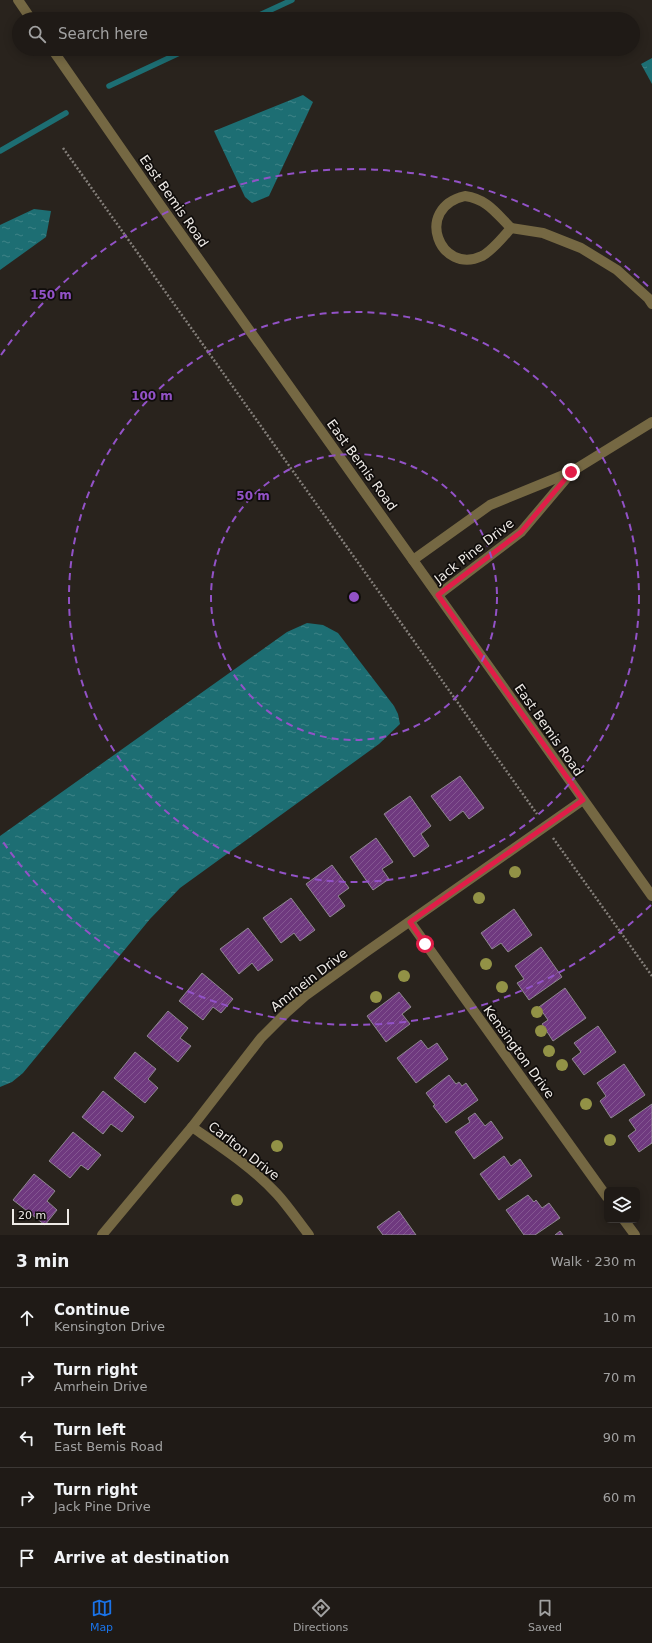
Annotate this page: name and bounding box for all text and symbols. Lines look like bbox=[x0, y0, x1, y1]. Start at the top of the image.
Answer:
search box bbox=[12, 12, 640, 56]
icon: search bbox=[26, 23, 48, 45]
text: Search here bbox=[58, 25, 148, 43]
street label: East Bemis Road bbox=[137, 152, 211, 250]
text: 150 m bbox=[30, 288, 72, 302]
text: 100 m bbox=[131, 389, 173, 403]
street label: East Bemis Road bbox=[324, 417, 400, 513]
route end bbox=[562, 463, 580, 481]
text: 50 m bbox=[236, 489, 270, 503]
street label: Jack Pine Drive bbox=[430, 515, 517, 587]
centre of rings bbox=[347, 590, 361, 604]
street label: East Bemis Road bbox=[512, 681, 586, 779]
route start bbox=[416, 935, 434, 953]
street label: Amrhein Drive bbox=[268, 945, 350, 1015]
street label: Kensington Drive bbox=[480, 1003, 558, 1101]
street label: Carlton Drive bbox=[205, 1119, 283, 1183]
map controls bbox=[604, 1187, 640, 1223]
button: layers bbox=[604, 1187, 640, 1223]
scale bar bbox=[12, 1207, 69, 1226]
text: 20 m bbox=[18, 1209, 46, 1222]
text: 3 min bbox=[16, 1251, 69, 1271]
text: Walk · 230 m bbox=[551, 1254, 636, 1269]
text: Continue bbox=[54, 1301, 130, 1319]
icon: ahead bbox=[16, 1307, 38, 1329]
text: 10 m bbox=[603, 1310, 636, 1325]
text: Kensington Drive bbox=[54, 1319, 165, 1334]
text: Turn right bbox=[54, 1361, 138, 1379]
icon: right bbox=[16, 1367, 38, 1389]
text: 70 m bbox=[603, 1370, 636, 1385]
text: Amrhein Drive bbox=[54, 1379, 148, 1394]
text: Turn left bbox=[54, 1421, 126, 1439]
icon: left bbox=[16, 1427, 38, 1449]
text: 90 m bbox=[603, 1430, 636, 1445]
text: East Bemis Road bbox=[54, 1439, 163, 1454]
text: Turn right bbox=[54, 1481, 138, 1499]
icon: right bbox=[16, 1487, 38, 1509]
text: 60 m bbox=[603, 1490, 636, 1505]
text: Jack Pine Drive bbox=[54, 1499, 151, 1514]
icon: arrive bbox=[16, 1547, 38, 1569]
text: Arrive at destination bbox=[54, 1549, 229, 1567]
tab: Map bbox=[90, 1597, 113, 1634]
tab: Directions bbox=[293, 1597, 348, 1634]
tab: Saved bbox=[528, 1597, 562, 1634]

